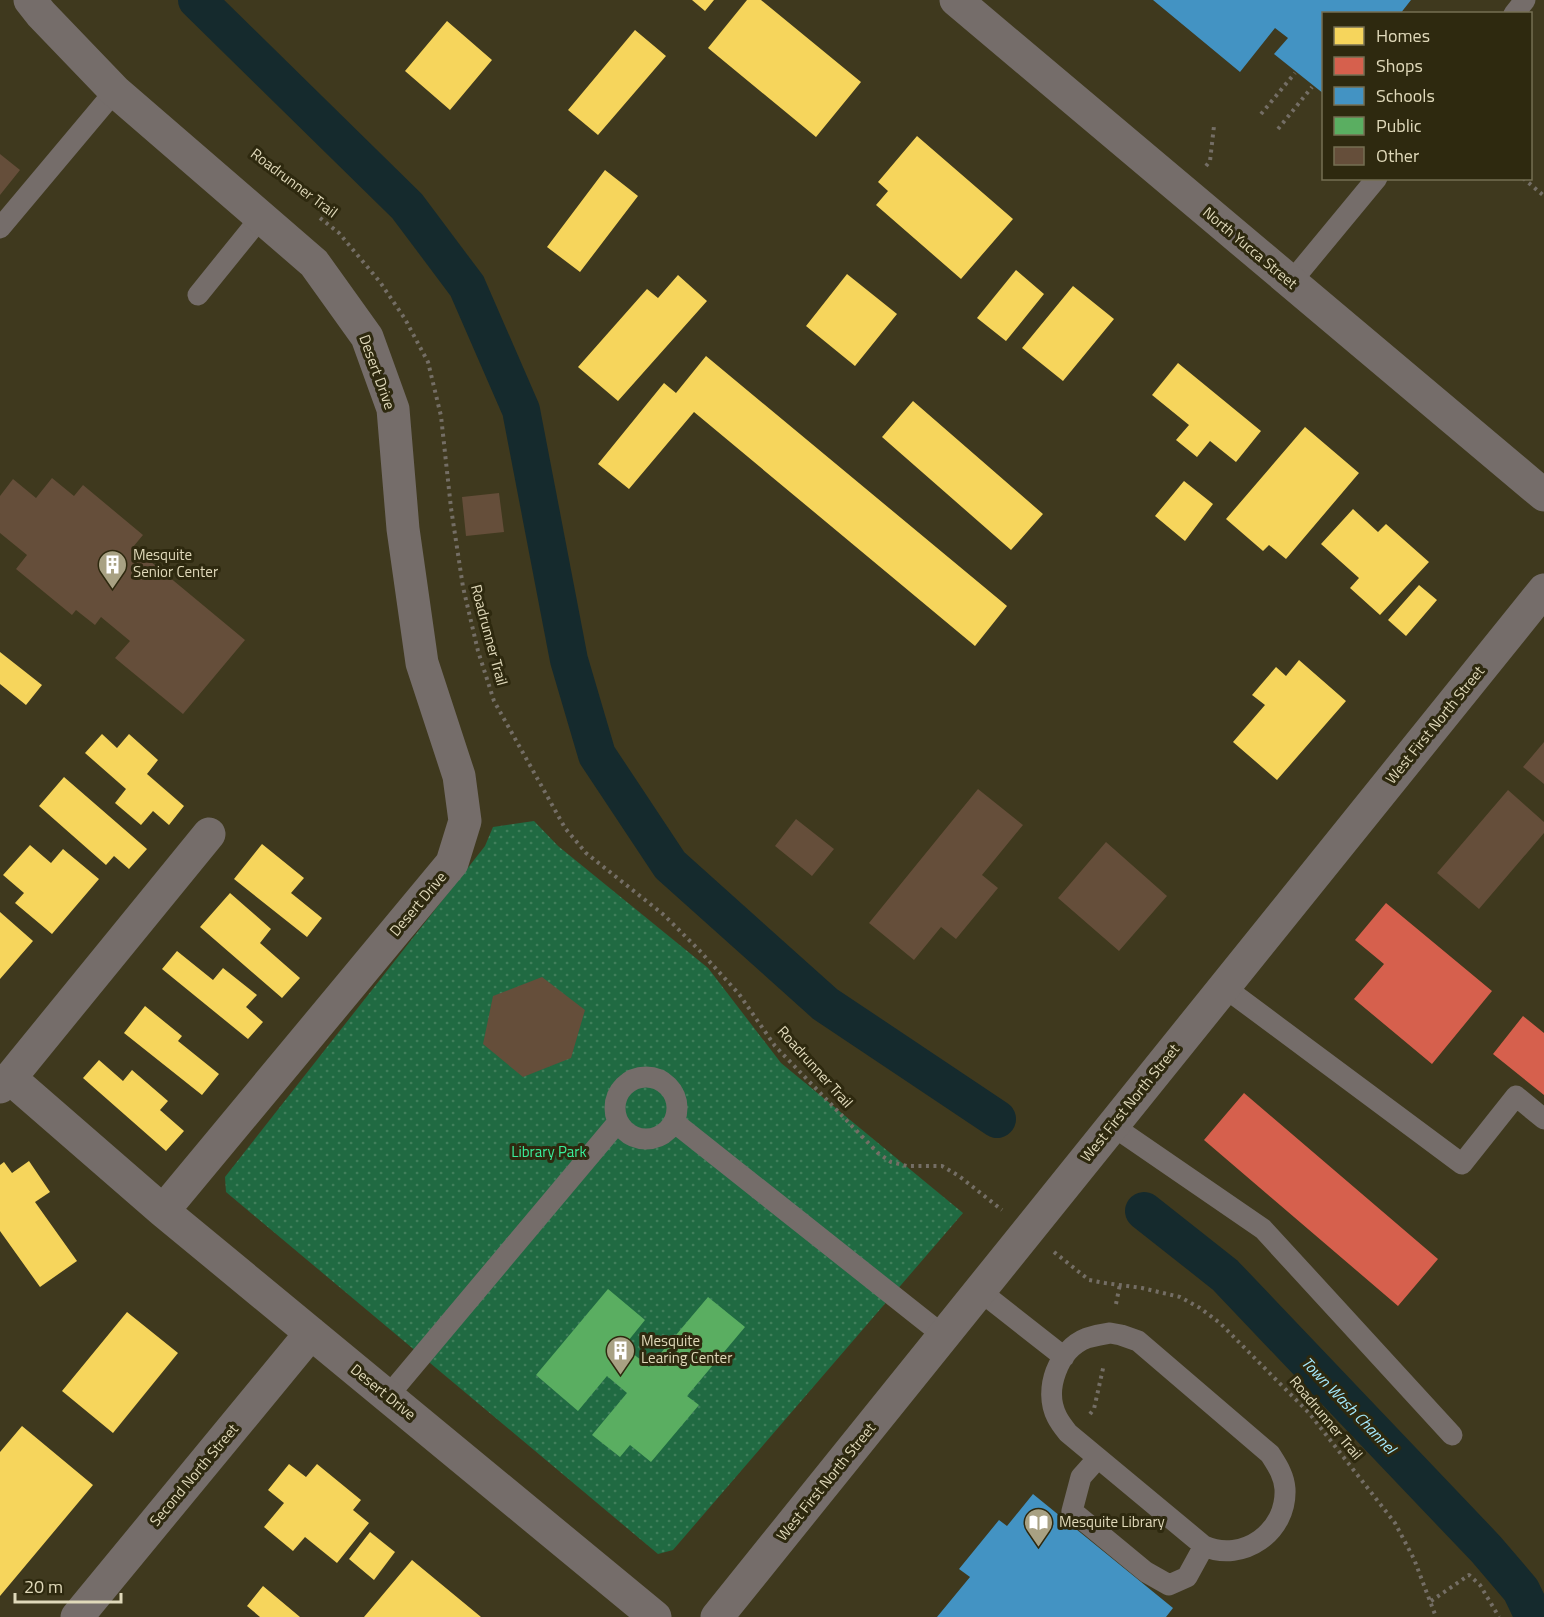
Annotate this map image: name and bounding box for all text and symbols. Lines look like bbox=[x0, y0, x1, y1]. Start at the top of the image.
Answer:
legend bbox=[1322, 12, 1532, 180]
text: Homes bbox=[1376, 22, 1430, 49]
text: Shops bbox=[1376, 52, 1423, 79]
text: Schools bbox=[1376, 82, 1435, 109]
text: Public bbox=[1376, 112, 1422, 139]
street label: Roadrunner Trail bbox=[246, 142, 343, 223]
text: Other bbox=[1376, 142, 1419, 169]
street label: North Yucca Street bbox=[1198, 201, 1303, 295]
street label: Desert Drive bbox=[353, 331, 402, 413]
place label: Mesquite Senior Center bbox=[133, 543, 218, 583]
building icon: Mesquite Senior Center bbox=[96, 548, 128, 590]
street label: Roadrunner Trail bbox=[465, 582, 514, 688]
street label: West First North Street bbox=[1380, 660, 1490, 789]
street label: Desert Drive bbox=[384, 866, 452, 941]
street label: Roadrunner Trail bbox=[772, 1020, 859, 1113]
street label: West First North Street bbox=[1075, 1038, 1185, 1167]
park label: Library Park bbox=[511, 1140, 587, 1163]
place label: Mesquite Learing Center bbox=[641, 1329, 732, 1369]
building icon: Mesquite Learing Center bbox=[604, 1334, 636, 1376]
water label: Town Wash Channel bbox=[1296, 1351, 1403, 1460]
street label: Desert Drive bbox=[346, 1358, 421, 1425]
street label: Roadrunner Trail bbox=[1284, 1371, 1369, 1465]
street label: West First North Street bbox=[771, 1417, 881, 1546]
street label: Second North Street bbox=[144, 1418, 244, 1531]
library icon: Mesquite Library bbox=[1022, 1506, 1054, 1548]
place label: Mesquite Library bbox=[1059, 1510, 1165, 1533]
scale bar bbox=[15, 1566, 122, 1604]
text: 20 m bbox=[24, 1573, 63, 1600]

